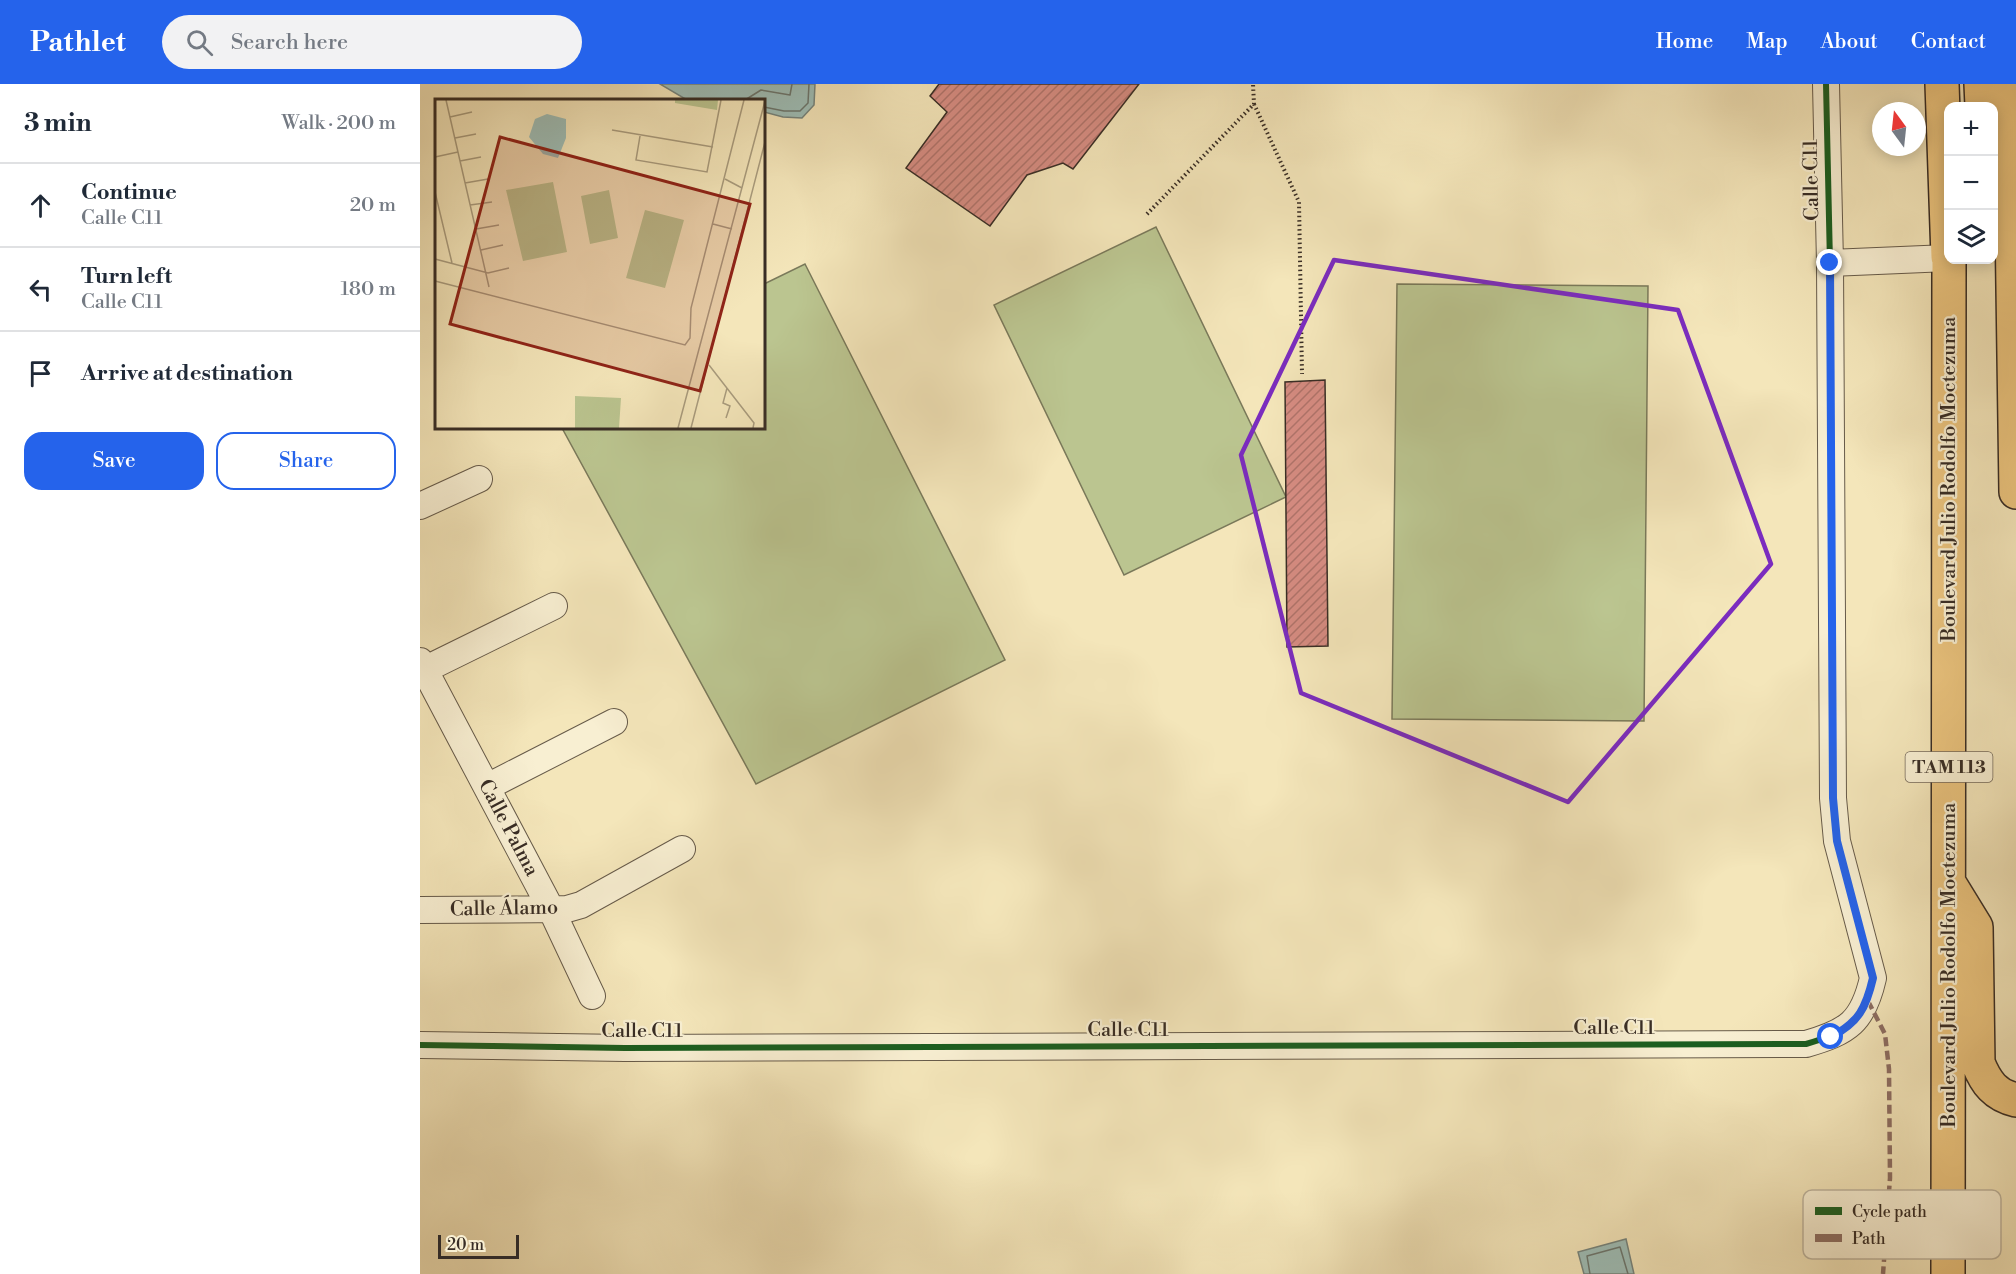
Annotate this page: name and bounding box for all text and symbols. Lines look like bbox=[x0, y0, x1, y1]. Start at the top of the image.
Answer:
search box bbox=[162, 15, 582, 69]
text: Pathlet bbox=[30, 25, 126, 60]
icon: search bbox=[183, 26, 216, 59]
text: Search here bbox=[231, 29, 348, 56]
text: Home bbox=[1656, 29, 1713, 55]
text: Map bbox=[1746, 29, 1788, 55]
text: About bbox=[1821, 29, 1878, 55]
text: Contact bbox=[1911, 29, 1986, 55]
inset map bbox=[435, 99, 765, 429]
north arrow bbox=[1872, 102, 1926, 156]
map controls bbox=[1944, 102, 1998, 264]
button: + bbox=[1944, 102, 1998, 156]
text: 3 min bbox=[24, 107, 92, 139]
text: Walk · 200 m bbox=[282, 111, 396, 136]
street label: Calle C11 bbox=[1799, 139, 1825, 221]
button: − bbox=[1944, 156, 1998, 210]
text: Continue bbox=[81, 179, 177, 206]
icon: ahead bbox=[24, 189, 57, 222]
text: 20 m bbox=[350, 193, 396, 218]
text: Calle C11 bbox=[81, 206, 163, 231]
button: layers bbox=[1944, 210, 1998, 264]
route end bbox=[1816, 249, 1842, 275]
text: Turn left bbox=[81, 263, 172, 290]
icon: left bbox=[24, 273, 57, 306]
text: 180 m bbox=[341, 277, 396, 302]
text: Calle C11 bbox=[81, 290, 163, 315]
street label: Boulevard Julio Rodolfo Moctezuma bbox=[1937, 316, 1962, 642]
icon: arrive bbox=[24, 357, 57, 390]
text: Arrive at destination bbox=[81, 360, 293, 387]
button: Save bbox=[24, 432, 204, 490]
button: Share bbox=[216, 432, 396, 490]
road number: TAM 113 bbox=[1906, 752, 1993, 782]
street label: Calle Palma bbox=[472, 775, 544, 882]
street label: Boulevard Julio Rodolfo Moctezuma bbox=[1937, 802, 1962, 1128]
street label: Calle Álamo bbox=[450, 895, 558, 922]
street label: Calle C11 bbox=[1573, 1016, 1655, 1041]
street label: Calle C11 bbox=[1087, 1018, 1169, 1043]
street label: Calle C11 bbox=[601, 1019, 683, 1044]
route start bbox=[1817, 1023, 1843, 1049]
legend bbox=[1803, 1190, 2001, 1259]
text: Cycle path bbox=[1852, 1202, 1927, 1222]
text: Path bbox=[1852, 1229, 1886, 1249]
scale bar bbox=[438, 1232, 519, 1260]
text: 20 m bbox=[447, 1235, 484, 1255]

